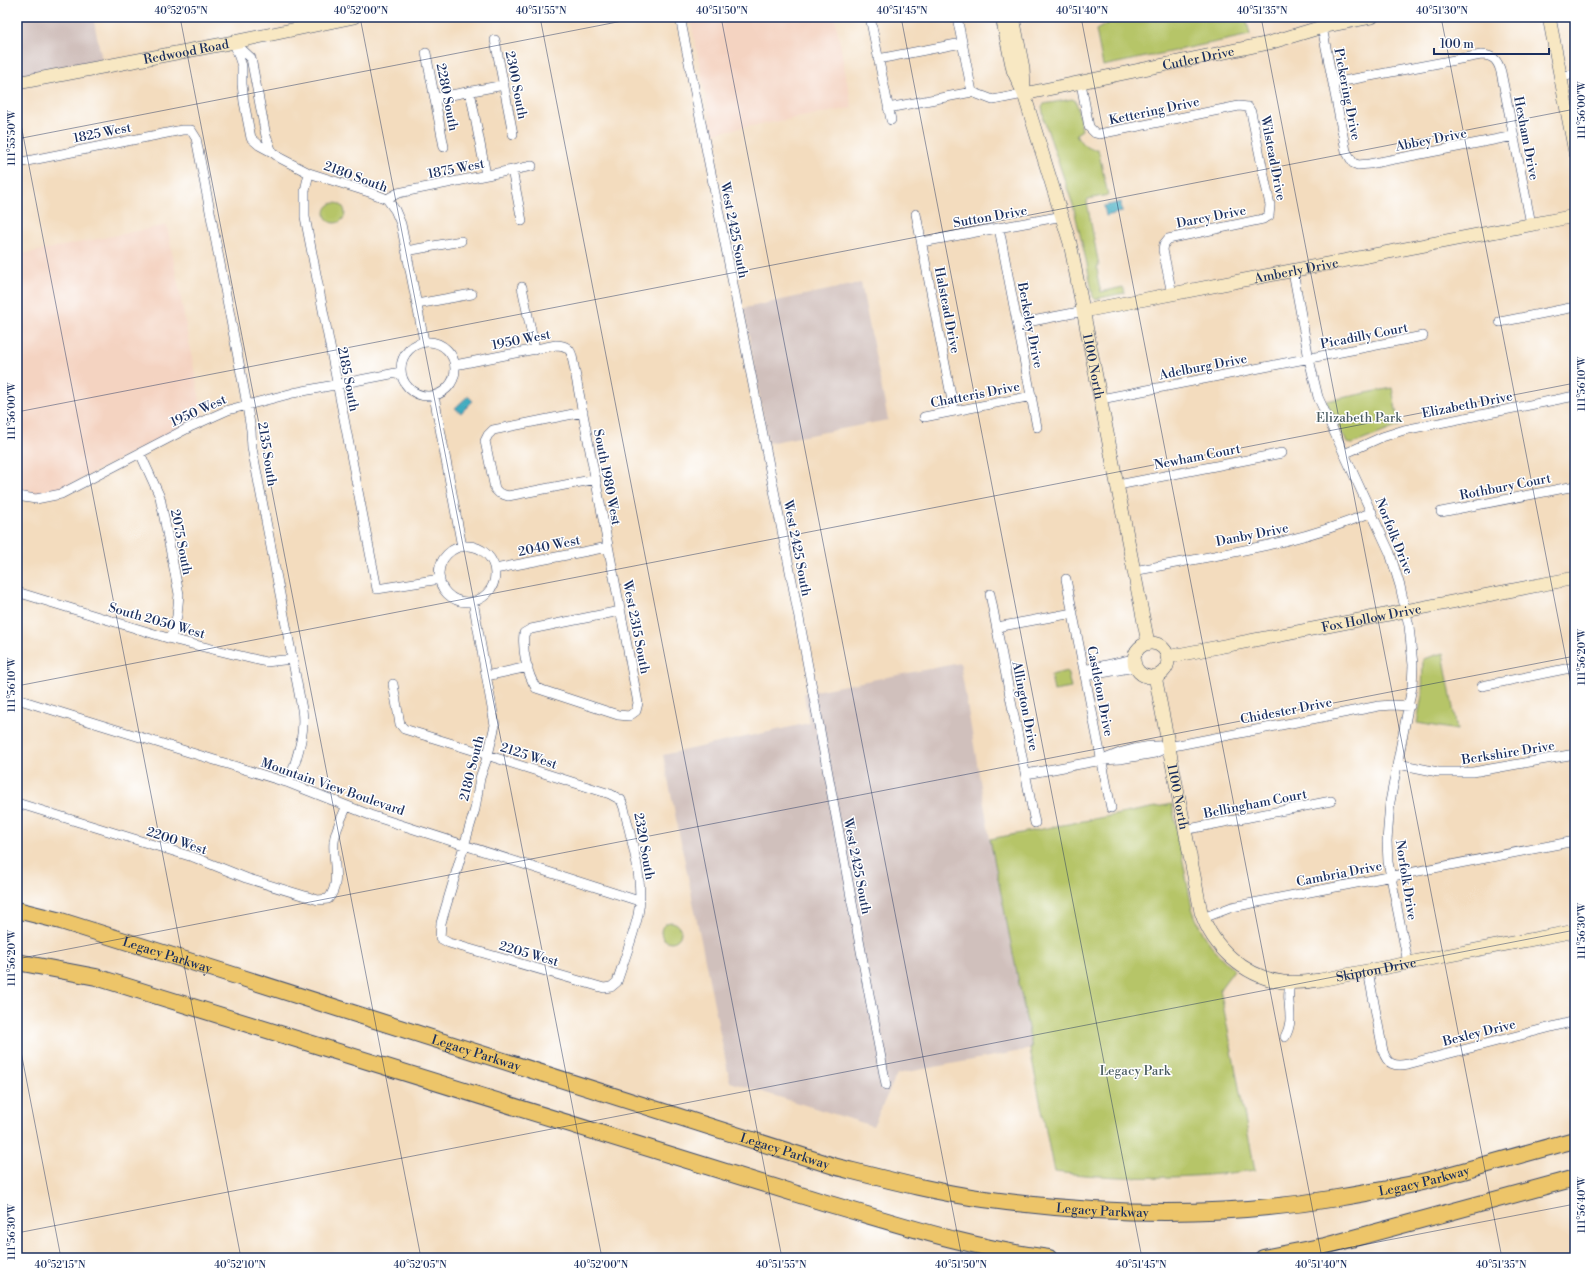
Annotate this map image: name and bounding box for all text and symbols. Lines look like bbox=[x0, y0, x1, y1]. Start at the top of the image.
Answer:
text: 40°52'05"N bbox=[154, 5, 208, 17]
text: 40°52'00"N bbox=[334, 5, 389, 17]
text: 40°51'55"N bbox=[516, 5, 567, 17]
text: 40°51'50"N bbox=[696, 5, 748, 17]
text: 40°51'45"N bbox=[876, 5, 928, 17]
text: 40°51'40"N bbox=[1056, 5, 1109, 17]
text: 40°51'35"N bbox=[1237, 5, 1288, 17]
text: 40°51'30"N bbox=[1416, 5, 1468, 17]
scale bar bbox=[1434, 30, 1549, 56]
street label: Redwood Road bbox=[142, 36, 231, 68]
text: 100 m bbox=[1440, 37, 1474, 52]
street label: Cutler Drive bbox=[1161, 43, 1236, 74]
street label: Pickering Drive bbox=[1330, 47, 1364, 142]
street label: 2300 South bbox=[502, 50, 531, 121]
street label: 2280 South bbox=[433, 62, 461, 133]
text: 111°56'00"W bbox=[1576, 80, 1588, 139]
street label: Kettering Drive bbox=[1108, 93, 1201, 128]
street label: Hexham Drive bbox=[1510, 95, 1542, 182]
text: 111°55'50"W bbox=[6, 109, 18, 166]
street label: Wilstead Drive bbox=[1257, 113, 1289, 202]
street label: 1825 West bbox=[72, 119, 133, 146]
street label: Abbey Drive bbox=[1393, 125, 1469, 155]
street label: 1875 West bbox=[427, 156, 486, 182]
street label: 2180 South bbox=[322, 158, 390, 196]
street label: West 2425 South bbox=[717, 180, 751, 280]
street label: Darcy Drive bbox=[1175, 202, 1248, 232]
street label: Sutton Drive bbox=[952, 203, 1029, 231]
street label: Amberly Drive bbox=[1252, 255, 1340, 287]
street label: Halstead Drive bbox=[931, 266, 963, 355]
street label: Berkeley Drive bbox=[1014, 280, 1046, 370]
street label: Picadilly Court bbox=[1319, 320, 1410, 352]
street label: 1950 West bbox=[491, 326, 552, 354]
street label: 1100 North bbox=[1079, 332, 1107, 401]
street label: 2185 South bbox=[334, 346, 362, 413]
street label: Adelburg Drive bbox=[1157, 351, 1249, 384]
text: 111°56'10"W bbox=[1576, 356, 1588, 411]
street label: Chatteris Drive bbox=[929, 378, 1022, 411]
text: 111°56'00"W bbox=[6, 381, 18, 440]
street label: Elizabeth Drive bbox=[1420, 388, 1514, 422]
street label: 1950 West bbox=[168, 391, 229, 430]
park label: Elizabeth Park bbox=[1316, 410, 1403, 426]
street label: 2135 South bbox=[254, 421, 280, 488]
street label: South 1980 West bbox=[590, 428, 624, 527]
street label: Newham Court bbox=[1153, 441, 1242, 473]
street label: Rothbury Court bbox=[1458, 470, 1553, 504]
street label: Norfolk Drive bbox=[1371, 496, 1417, 577]
street label: West 2425 South bbox=[780, 498, 814, 598]
street label: 2075 South bbox=[167, 508, 195, 577]
street label: Danby Drive bbox=[1214, 520, 1290, 550]
street label: 2040 West bbox=[517, 532, 582, 560]
street label: West 2315 South bbox=[619, 578, 653, 676]
street label: South 2050 West bbox=[107, 600, 207, 643]
street label: Fox Hollow Drive bbox=[1320, 601, 1423, 636]
text: 111°56'20"W bbox=[1576, 628, 1588, 685]
street label: Castleton Drive bbox=[1083, 645, 1117, 738]
text: 111°56'10"W bbox=[6, 657, 18, 712]
street label: Allington Drive bbox=[1008, 659, 1042, 753]
street label: Chidester Drive bbox=[1239, 694, 1334, 728]
street label: 2180 South bbox=[456, 734, 488, 803]
street label: Berkshire Drive bbox=[1459, 738, 1556, 768]
street label: 2125 West bbox=[498, 739, 559, 773]
street label: Mountain View Boulevard bbox=[259, 755, 407, 819]
street label: 1100 North bbox=[1163, 763, 1192, 831]
street label: Bellingham Court bbox=[1201, 786, 1309, 822]
street label: 2320 South bbox=[630, 811, 658, 881]
street label: West 2425 South bbox=[840, 816, 874, 916]
street label: 2200 West bbox=[144, 824, 209, 858]
street label: Norfolk Drive bbox=[1392, 839, 1420, 922]
street label: Cambria Drive bbox=[1295, 858, 1384, 890]
text: 111°56'30"W bbox=[1576, 902, 1588, 959]
text: 111°56'20"W bbox=[6, 929, 18, 986]
street label: Legacy Parkway bbox=[120, 934, 215, 977]
street label: 2205 West bbox=[497, 938, 561, 970]
street label: Skipton Drive bbox=[1335, 955, 1418, 986]
street label: Bexley Drive bbox=[1440, 1016, 1518, 1050]
street label: Legacy Parkway bbox=[429, 1032, 523, 1075]
park label: Legacy Park bbox=[1099, 1063, 1172, 1079]
street label: Legacy Parkway bbox=[738, 1130, 832, 1173]
street label: Legacy Parkway bbox=[1377, 1162, 1472, 1200]
text: 111°56'40"W bbox=[1576, 1176, 1588, 1233]
street label: Legacy Parkway bbox=[1055, 1200, 1150, 1221]
text: 111°56'30"W bbox=[6, 1203, 18, 1260]
text: 40°52'15"N bbox=[35, 1259, 86, 1271]
text: 40°52'10"N bbox=[214, 1259, 266, 1271]
text: 40°52'05"N bbox=[393, 1259, 447, 1271]
text: 40°52'00"N bbox=[574, 1259, 629, 1271]
text: 40°51'55"N bbox=[756, 1259, 807, 1271]
text: 40°51'50"N bbox=[935, 1259, 987, 1271]
text: 40°51'45"N bbox=[1115, 1259, 1167, 1271]
text: 40°51'40"N bbox=[1295, 1259, 1348, 1271]
text: 40°51'35"N bbox=[1476, 1259, 1527, 1271]

